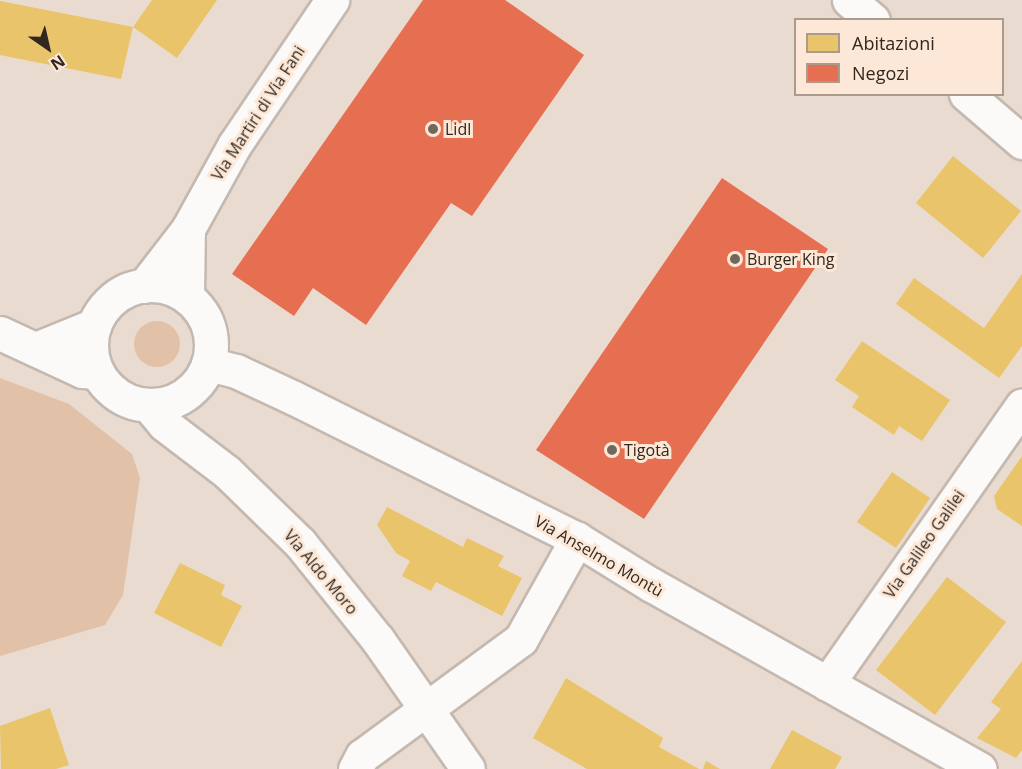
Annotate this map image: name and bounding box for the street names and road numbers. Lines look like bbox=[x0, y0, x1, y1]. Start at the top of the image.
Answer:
street label: Via Martiri di Via Fani bbox=[207, 42, 309, 184]
street label: Via Galileo Galilei bbox=[880, 486, 968, 602]
street label: Via Anselmo Montù bbox=[531, 511, 667, 601]
street label: Via Aldo Moro bbox=[280, 526, 362, 618]

